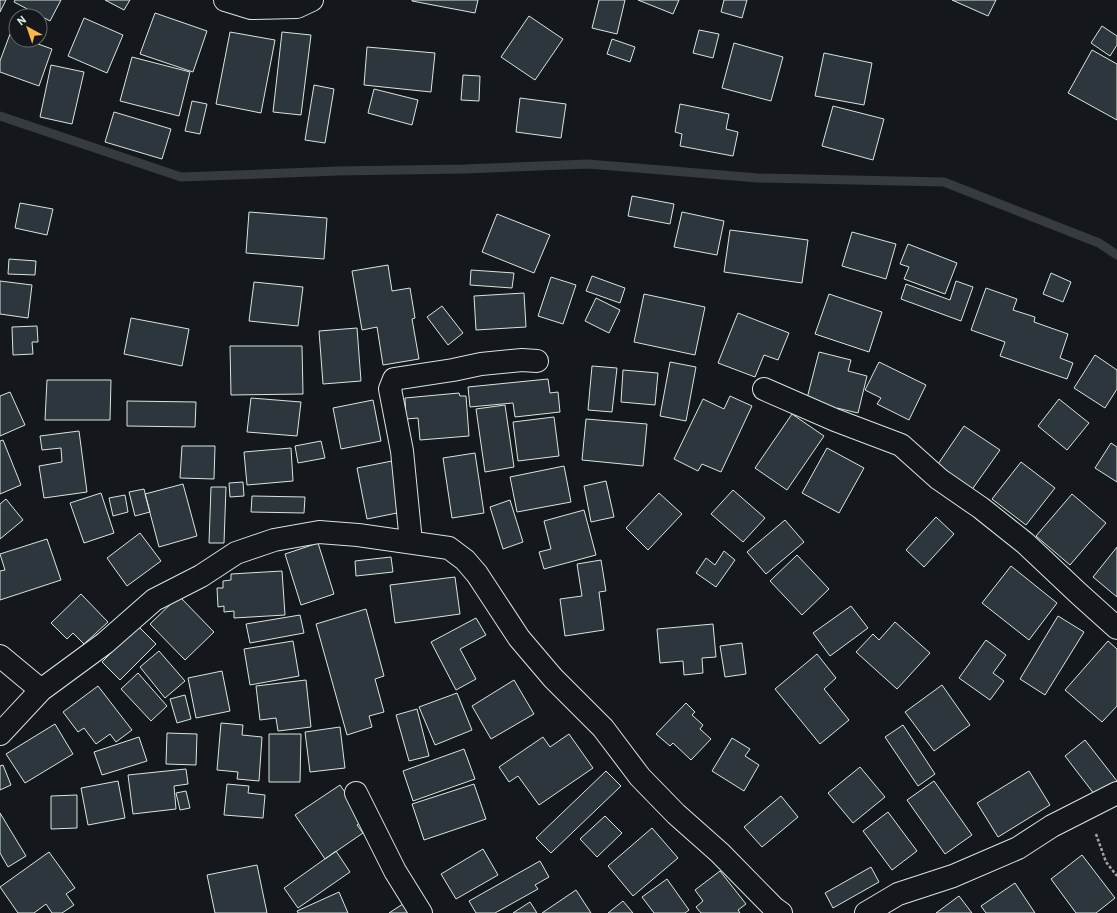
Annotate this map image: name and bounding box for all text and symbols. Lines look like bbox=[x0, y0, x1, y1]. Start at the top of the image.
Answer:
north arrow bbox=[8, 8, 48, 48]
text: N bbox=[14, 12, 29, 28]

